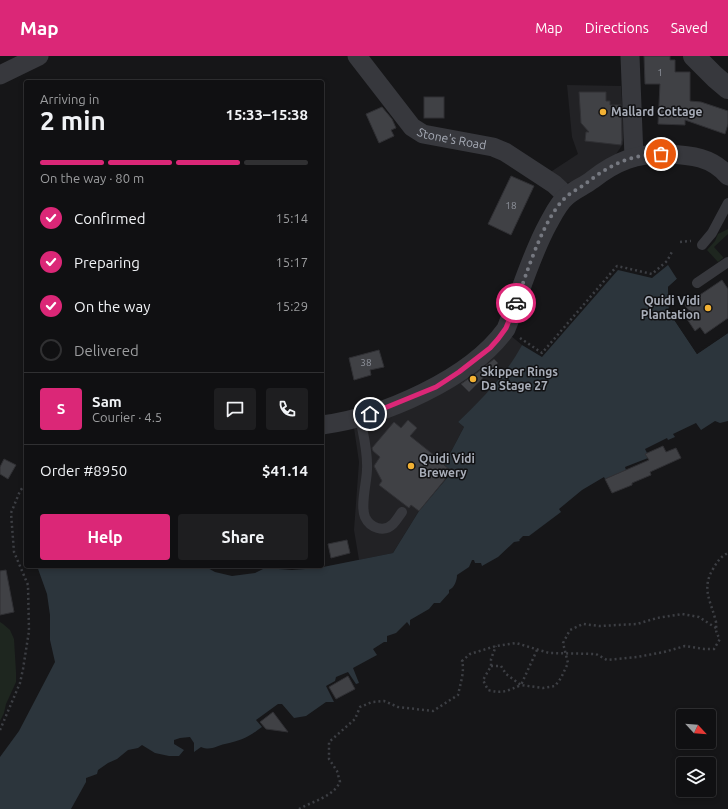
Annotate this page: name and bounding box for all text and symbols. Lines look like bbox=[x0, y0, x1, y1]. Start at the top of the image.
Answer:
text: Map bbox=[20, 17, 59, 39]
text: Map bbox=[535, 20, 563, 36]
text: Directions bbox=[585, 20, 649, 36]
text: Saved bbox=[671, 20, 708, 36]
house number: 1 bbox=[657, 67, 663, 78]
text: Arriving in bbox=[40, 92, 99, 106]
place label: Mallard Cottage bbox=[611, 105, 703, 118]
text: 2 min bbox=[40, 106, 106, 135]
text: 15:33–15:38 bbox=[225, 106, 308, 123]
marker: Mallard Cottage bbox=[598, 107, 608, 117]
street label: Stone's Road bbox=[415, 125, 487, 152]
pin bbox=[644, 137, 678, 171]
icon: bag bbox=[650, 143, 672, 165]
text: On the way · 80 m bbox=[40, 171, 144, 185]
house number: 18 bbox=[505, 200, 517, 211]
icon: check bbox=[40, 207, 62, 229]
text: Confirmed bbox=[74, 210, 146, 227]
text: 15:14 bbox=[275, 211, 308, 225]
icon: check bbox=[40, 251, 62, 273]
text: Preparing bbox=[74, 254, 140, 271]
text: 15:17 bbox=[275, 255, 308, 269]
courier bbox=[496, 283, 536, 323]
icon: car bbox=[505, 292, 527, 314]
place label: Quidi Vidi Plantation bbox=[641, 294, 700, 321]
icon: check bbox=[40, 295, 62, 317]
text: On the way bbox=[74, 298, 150, 315]
text: 15:29 bbox=[275, 299, 308, 313]
marker: Quidi Vidi Plantation bbox=[703, 303, 713, 313]
text: Delivered bbox=[74, 342, 139, 359]
house number: 38 bbox=[360, 357, 372, 368]
place label: Skipper Rings Da Stage 27 bbox=[481, 365, 558, 392]
marker: Skipper Rings Da Stage 27 bbox=[468, 374, 478, 384]
button: chat bbox=[214, 388, 256, 430]
button: phone bbox=[266, 388, 308, 430]
text: Sam bbox=[92, 393, 122, 410]
pin bbox=[353, 397, 387, 431]
text: S bbox=[57, 400, 65, 417]
icon: home bbox=[359, 403, 381, 425]
text: Courier · 4.5 bbox=[92, 410, 162, 424]
place label: Quidi Vidi Brewery bbox=[419, 452, 475, 479]
marker: Quidi Vidi Brewery bbox=[406, 461, 416, 471]
text: Order #8950 bbox=[40, 462, 127, 479]
text: $41.14 bbox=[262, 462, 308, 479]
button: Help bbox=[40, 514, 170, 560]
button: Share bbox=[178, 514, 308, 560]
north arrow bbox=[676, 709, 716, 749]
map controls bbox=[676, 709, 716, 797]
button: layers bbox=[676, 757, 716, 797]

